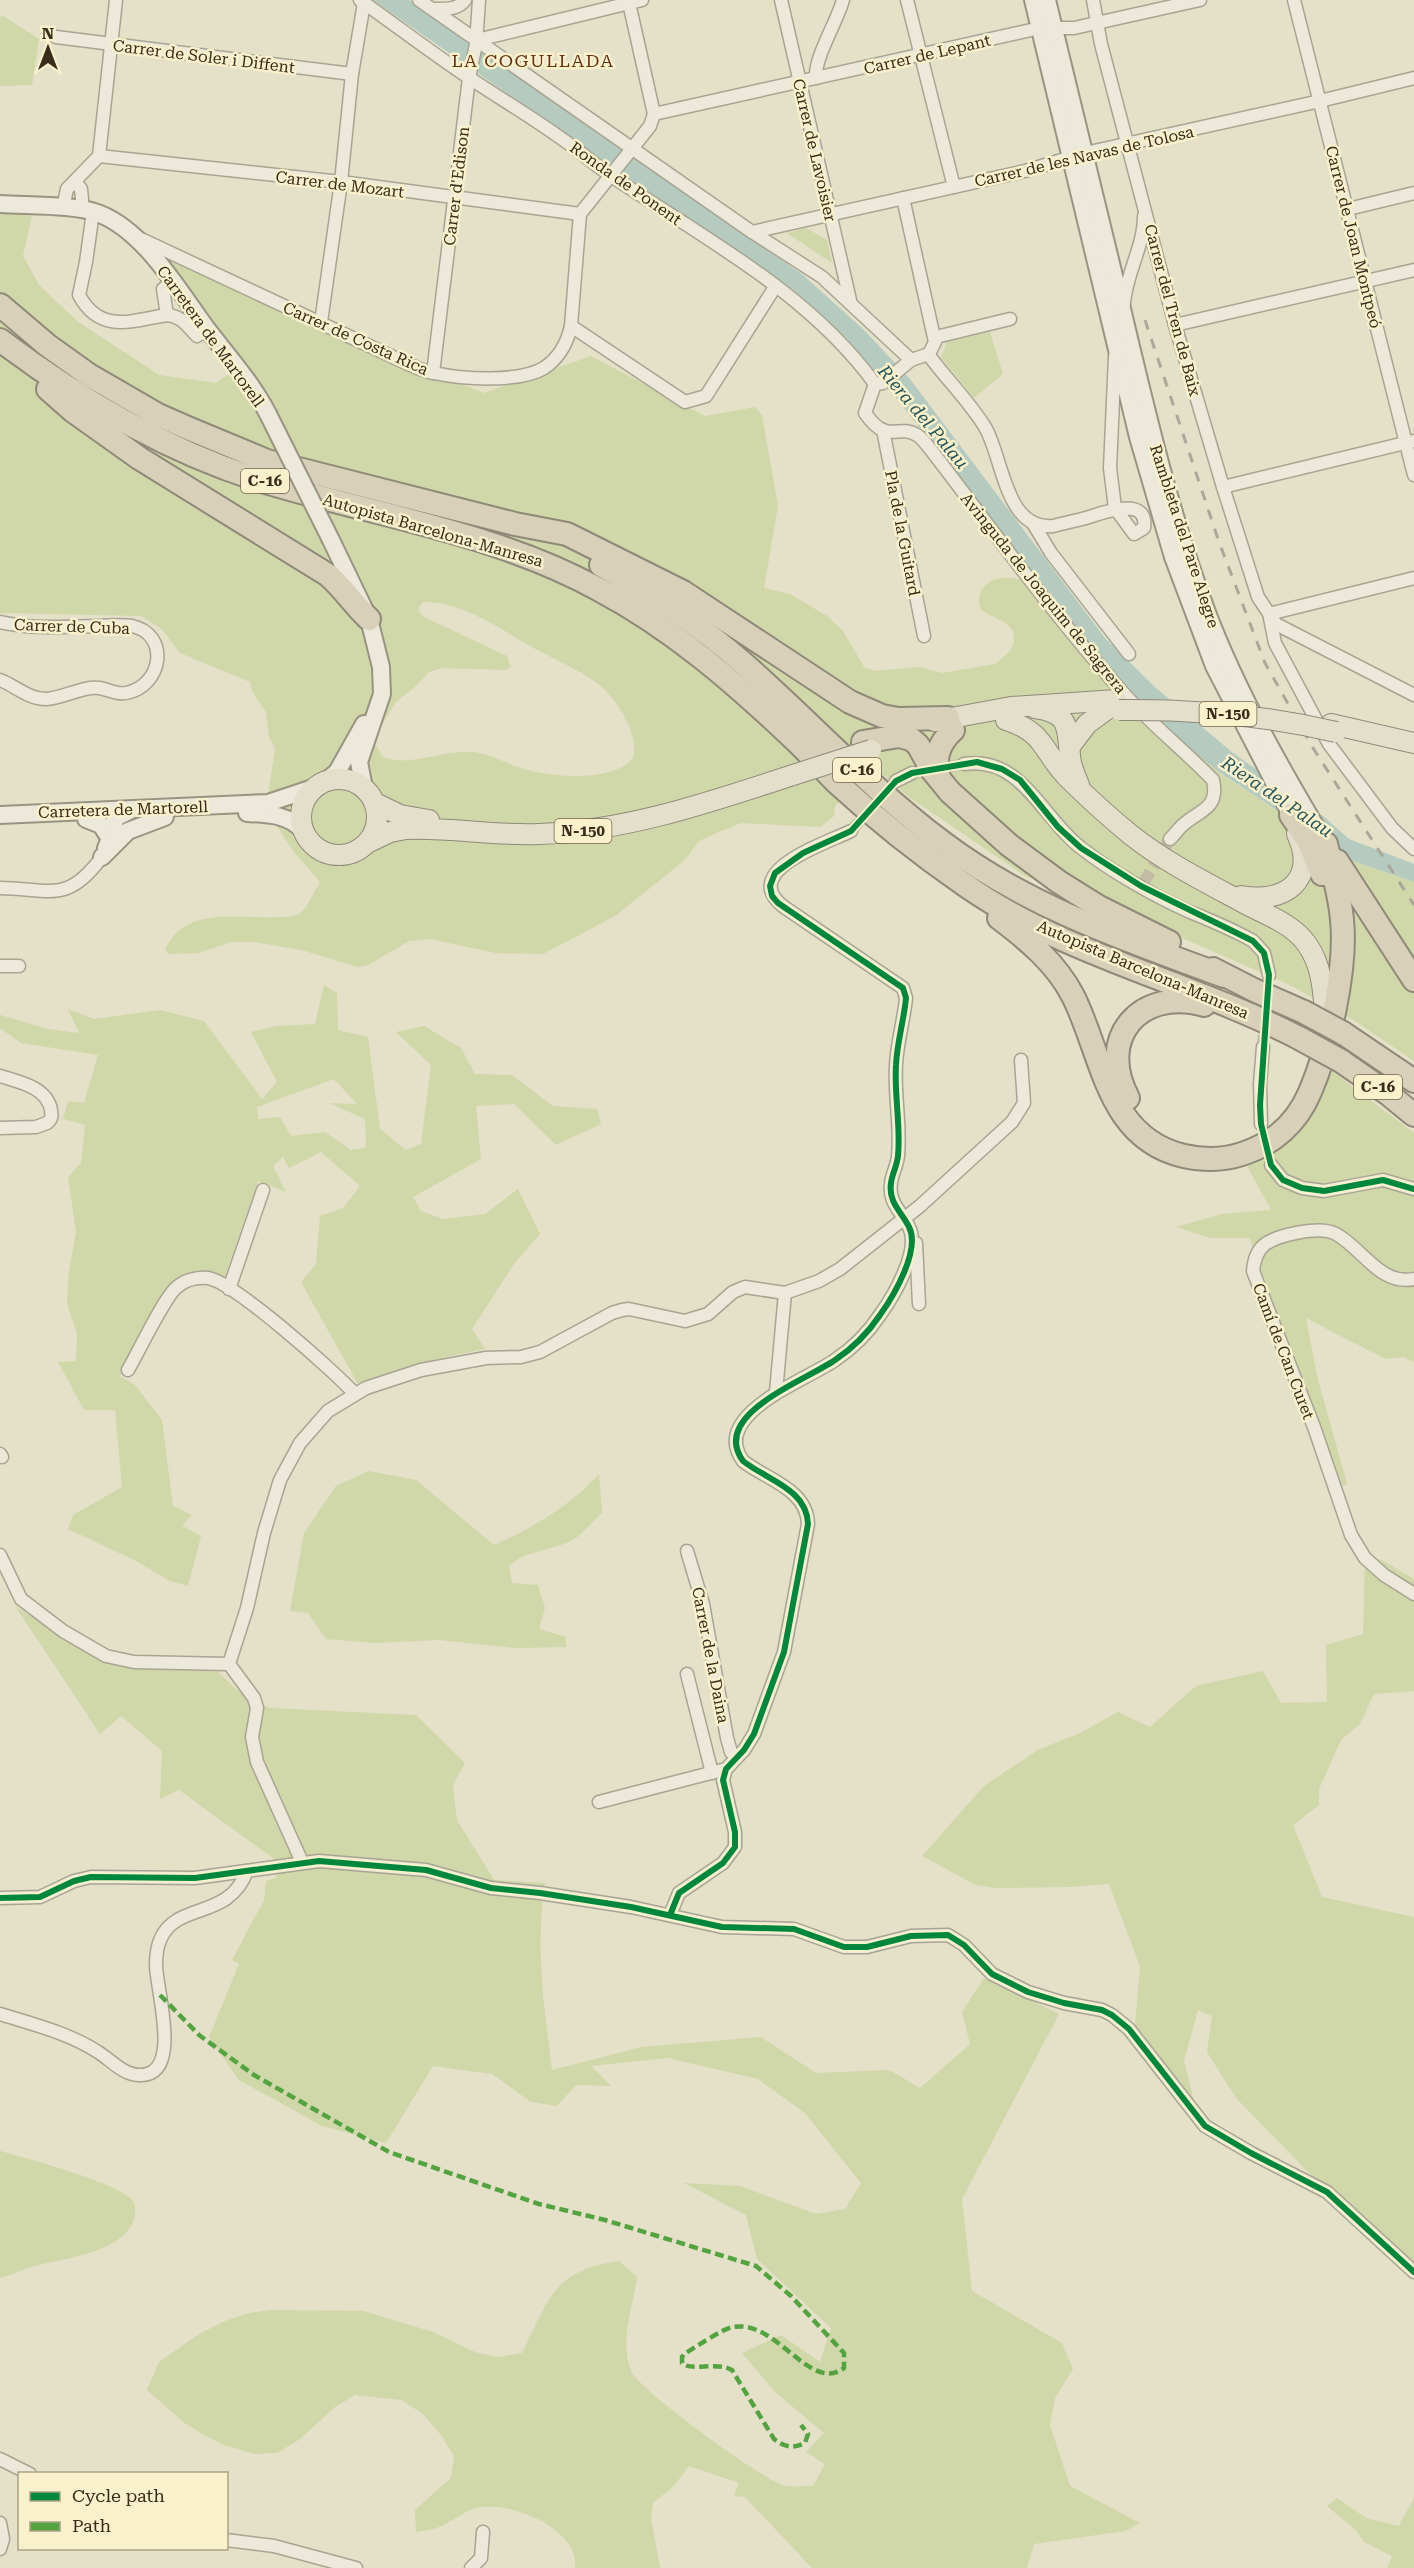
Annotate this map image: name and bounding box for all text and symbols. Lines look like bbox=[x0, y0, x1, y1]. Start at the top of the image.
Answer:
north arrow bbox=[18, 18, 78, 78]
text: N bbox=[42, 24, 54, 43]
street label: Carrer de Lepant bbox=[862, 31, 992, 78]
street label: Carrer de Soler i Diffent bbox=[112, 36, 296, 77]
district label: LA COGULLADA bbox=[451, 50, 615, 71]
street label: Carrer de Lavoisier bbox=[789, 77, 840, 224]
street label: Carrer de les Navas de Tolosa bbox=[973, 122, 1196, 191]
street label: Carrer d'Edison bbox=[440, 125, 473, 247]
street label: Ronda de Ponent bbox=[566, 138, 685, 229]
street label: Carrer de Joan Montpeó bbox=[1322, 144, 1385, 331]
street label: Carrer de Mozart bbox=[274, 167, 405, 202]
street label: Carrer del Tren de Baix bbox=[1140, 222, 1205, 399]
street label: Carretera de Martorell bbox=[153, 262, 268, 411]
street label: Carrer de Costa Rica bbox=[280, 298, 432, 379]
water label: Riera del Palau bbox=[873, 360, 973, 473]
street label: Rambleta del Pare Alegre bbox=[1146, 442, 1223, 630]
road number: C-16 bbox=[241, 469, 289, 493]
street label: Pla de la Guitard bbox=[881, 469, 924, 598]
street label: Avinguda de Joaquim de Sagrera bbox=[957, 489, 1131, 698]
street label: Autopista Barcelona-Manresa bbox=[321, 490, 545, 571]
street label: Carrer de Cuba bbox=[14, 615, 131, 638]
road number: N-150 bbox=[1200, 702, 1256, 726]
water label: Riera del Palau bbox=[1217, 751, 1337, 841]
road number: C-16 bbox=[833, 758, 881, 782]
street label: Carretera de Martorell bbox=[38, 797, 208, 822]
road number: N-150 bbox=[554, 819, 612, 843]
street label: Autopista Barcelona-Manresa bbox=[1034, 916, 1252, 1023]
road number: C-16 bbox=[1354, 1075, 1402, 1099]
street label: Camí de Can Curet bbox=[1249, 1280, 1318, 1422]
street label: Carrer de la Daina bbox=[688, 1585, 733, 1725]
legend bbox=[18, 2472, 228, 2550]
text: Cycle path bbox=[72, 2485, 165, 2506]
text: Path bbox=[72, 2515, 111, 2536]

